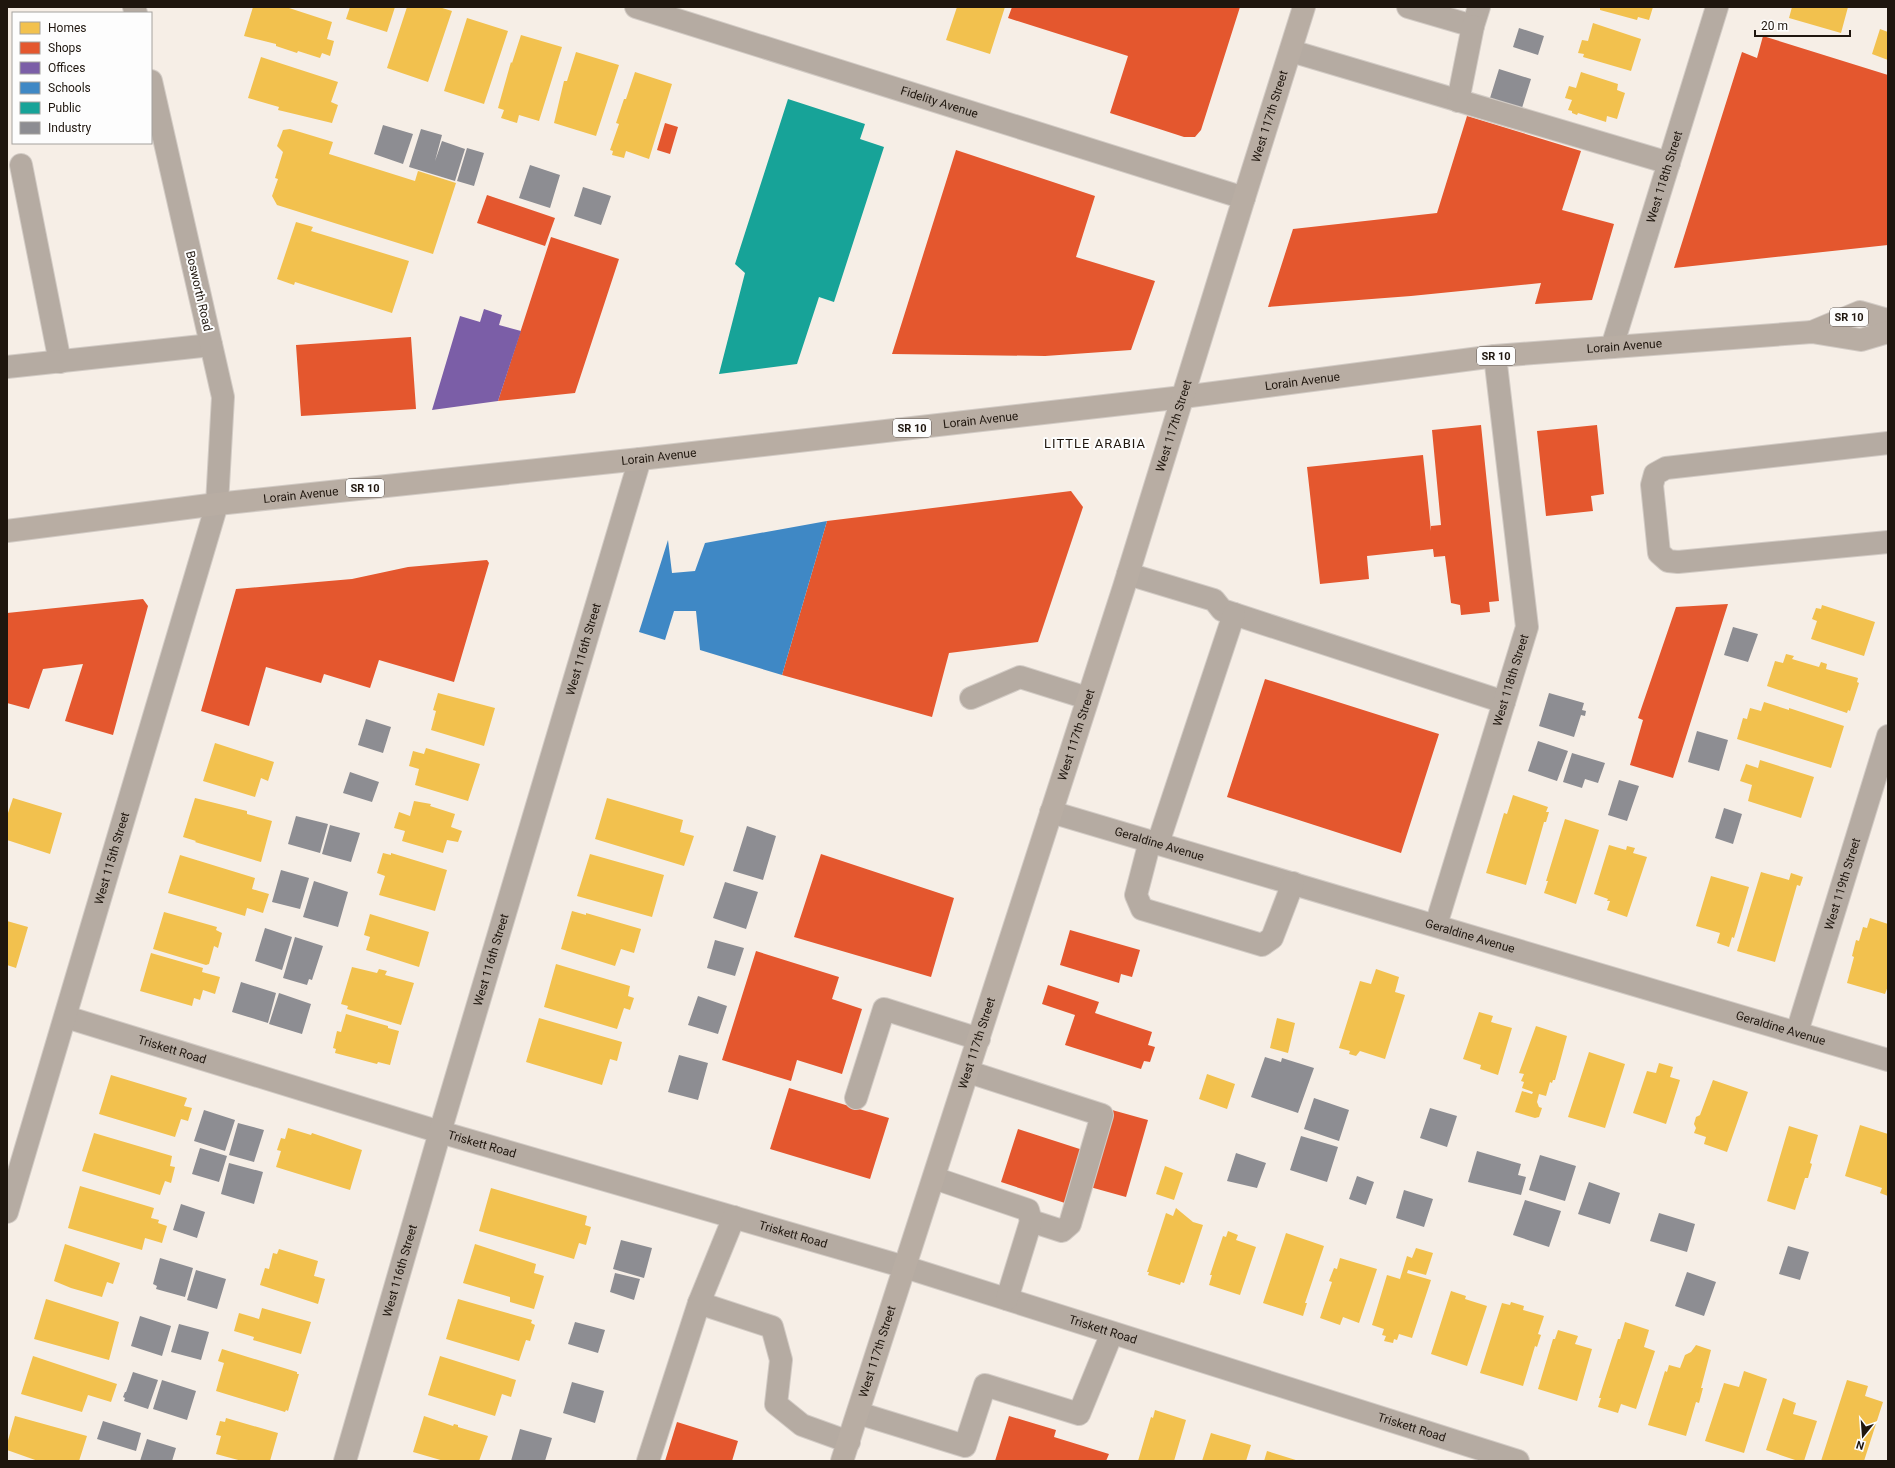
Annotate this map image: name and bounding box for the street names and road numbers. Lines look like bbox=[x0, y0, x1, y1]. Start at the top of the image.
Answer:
street label: West 117th Street bbox=[1249, 69, 1291, 164]
street label: Fidelity Avenue bbox=[899, 84, 980, 121]
street label: West 118th Street bbox=[1644, 129, 1685, 225]
street label: Bosworth Road bbox=[183, 250, 215, 332]
road number: SR 10 bbox=[1830, 308, 1868, 326]
street label: Lorain Avenue bbox=[1586, 336, 1662, 356]
road number: SR 10 bbox=[1477, 347, 1515, 365]
street label: Lorain Avenue bbox=[1264, 369, 1341, 393]
street label: West 117th Street bbox=[1153, 378, 1194, 474]
street label: Lorain Avenue bbox=[942, 409, 1019, 431]
road number: SR 10 bbox=[893, 419, 931, 437]
street label: Lorain Avenue bbox=[620, 446, 697, 468]
road number: SR 10 bbox=[346, 479, 384, 497]
street label: Lorain Avenue bbox=[262, 484, 339, 506]
street label: West 116th Street bbox=[563, 601, 604, 697]
street label: West 118th Street bbox=[1490, 632, 1531, 728]
street label: West 117th Street bbox=[1055, 687, 1098, 782]
street label: West 115th Street bbox=[92, 810, 132, 906]
street label: Geraldine Avenue bbox=[1113, 824, 1206, 864]
street label: West 119th Street bbox=[1822, 836, 1863, 932]
street label: West 116th Street bbox=[471, 912, 511, 1008]
street label: Geraldine Avenue bbox=[1423, 916, 1517, 956]
street label: West 117th Street bbox=[955, 996, 998, 1091]
street label: Geraldine Avenue bbox=[1734, 1008, 1827, 1048]
street label: Triskett Road bbox=[136, 1033, 208, 1067]
street label: Triskett Road bbox=[446, 1128, 518, 1161]
street label: Triskett Road bbox=[757, 1218, 829, 1251]
street label: West 116th Street bbox=[380, 1223, 420, 1319]
street label: West 117th Street bbox=[856, 1304, 899, 1399]
street label: Triskett Road bbox=[1067, 1312, 1139, 1347]
street label: Triskett Road bbox=[1376, 1410, 1448, 1445]

